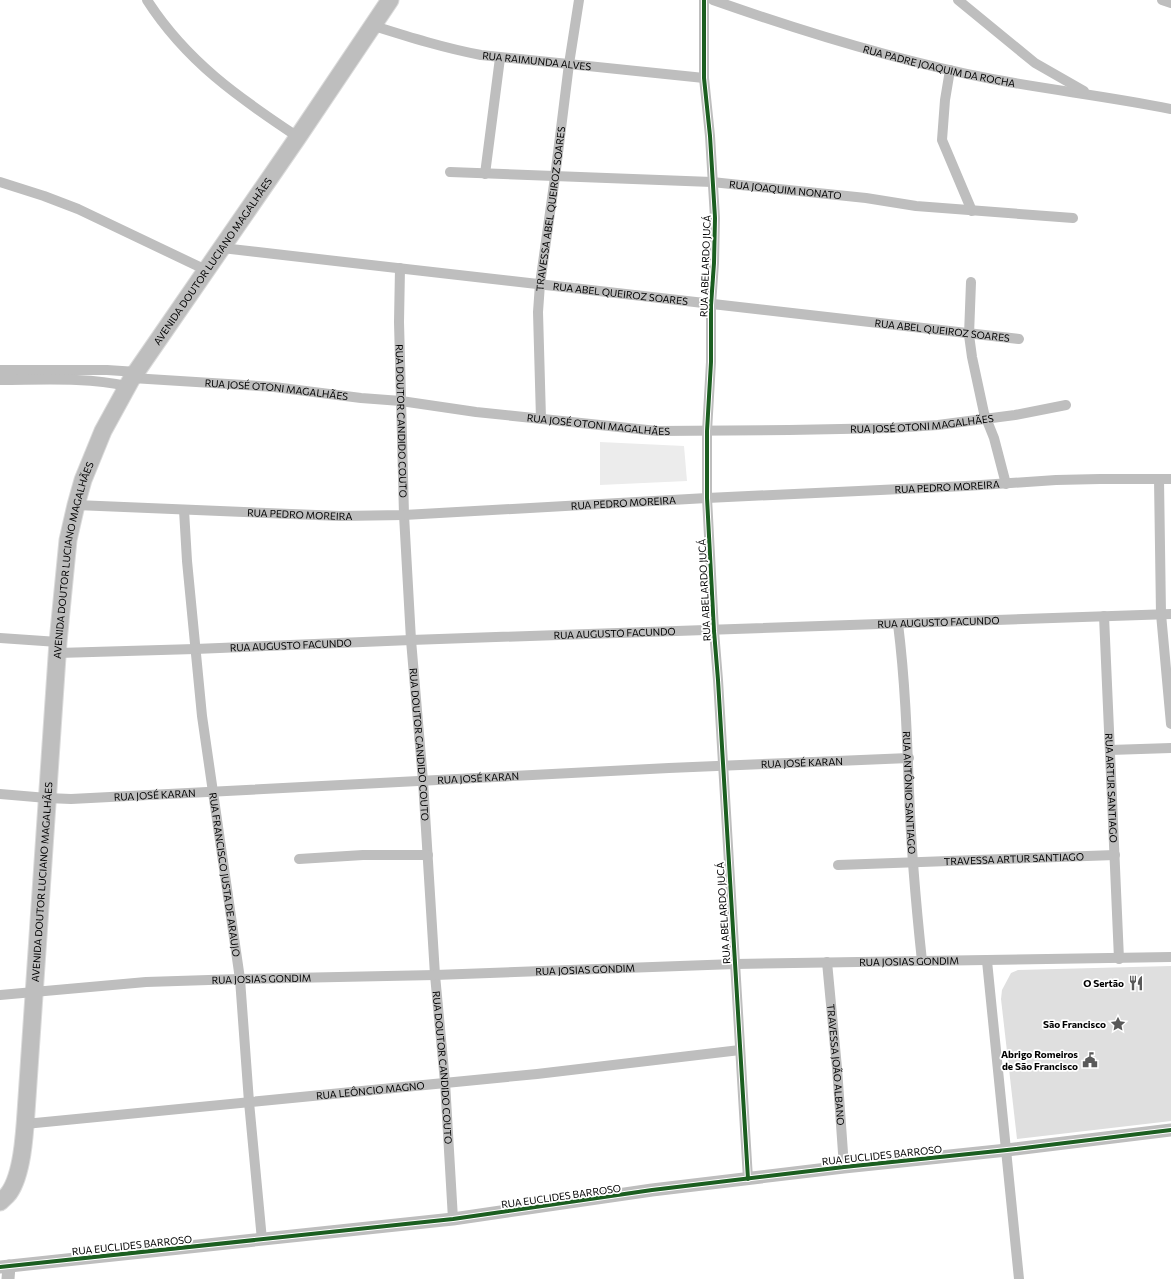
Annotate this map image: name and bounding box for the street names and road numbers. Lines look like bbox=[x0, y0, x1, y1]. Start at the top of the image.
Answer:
street label: RUA PADRE JOAQUIM DA ROCHA bbox=[862, 43, 1016, 89]
street label: RUA RAIMUNDA ALVES bbox=[482, 49, 592, 72]
street label: TRAVESSA ABEL QUEIROZ SOARES bbox=[533, 126, 567, 292]
street label: AVENIDA DOUTOR LUCIANO MAGALHÃES bbox=[151, 175, 274, 347]
street label: RUA JOAQUIM NONATO bbox=[729, 178, 842, 201]
street label: RUA ABELARDO JUCÁ bbox=[697, 215, 713, 317]
street label: RUA ABEL QUEIROZ SOARES bbox=[552, 280, 689, 307]
street label: RUA ABEL QUEIROZ SOARES bbox=[874, 317, 1011, 344]
street label: RUA DOUTOR CANDIDO COUTO bbox=[394, 344, 410, 498]
street label: RUA JOSÉ OTONI MAGALHÃES bbox=[204, 377, 349, 402]
street label: RUA JOSÉ OTONI MAGALHÃES bbox=[526, 411, 670, 437]
street label: RUA JOSÉ OTONI MAGALHÃES bbox=[850, 412, 994, 435]
street label: AVENIDA DOUTOR LUCIANO MAGALHÃES bbox=[51, 460, 96, 659]
street label: RUA PEDRO MOREIRA bbox=[894, 478, 1000, 495]
street label: RUA PEDRO MOREIRA bbox=[571, 494, 676, 512]
street label: RUA PEDRO MOREIRA bbox=[247, 506, 353, 522]
street label: RUA ABELARDO JUCÁ bbox=[695, 538, 713, 641]
street label: RUA AUGUSTO FACUNDO bbox=[877, 614, 1000, 630]
street label: RUA AUGUSTO FACUNDO bbox=[553, 625, 676, 641]
street label: RUA AUGUSTO FACUNDO bbox=[230, 636, 352, 654]
street label: RUA DOUTOR CANDIDO COUTO bbox=[407, 667, 431, 821]
street label: RUA ANTÔNIO SANTIAGO bbox=[901, 731, 918, 854]
street label: RUA ARTUR SANTIAGO bbox=[1103, 733, 1120, 843]
street label: RUA JOSÉ KARAN bbox=[761, 755, 843, 770]
street label: RUA JOSÉ KARAN bbox=[437, 770, 519, 786]
street label: AVENIDA DOUTOR LUCIANO MAGALHÃES bbox=[29, 781, 54, 982]
street label: RUA JOSÉ KARAN bbox=[113, 787, 196, 803]
street label: RUA FRANCISCO JUSTA DE ARAUJO bbox=[207, 792, 243, 958]
street label: TRAVESSA ARTUR SANTIAGO bbox=[944, 850, 1084, 867]
street label: RUA ABELARDO JUCÁ bbox=[713, 861, 733, 964]
street label: RUA JOSIAS GONDIM bbox=[859, 954, 959, 968]
street label: RUA JOSIAS GONDIM bbox=[535, 962, 635, 977]
street label: RUA JOSIAS GONDIM bbox=[211, 972, 311, 986]
street label: RUA DOUTOR CANDIDO COUTO bbox=[431, 990, 455, 1144]
street label: TRAVESSA JOÃO ALBANO bbox=[825, 1003, 847, 1126]
street label: RUA LEÔNCIO MAGNO bbox=[316, 1079, 425, 1102]
street label: RUA EUCLIDES BARROSO bbox=[821, 1143, 943, 1167]
street label: RUA EUCLIDES BARROSO bbox=[500, 1182, 622, 1210]
street label: RUA EUCLIDES BARROSO bbox=[71, 1233, 193, 1257]

